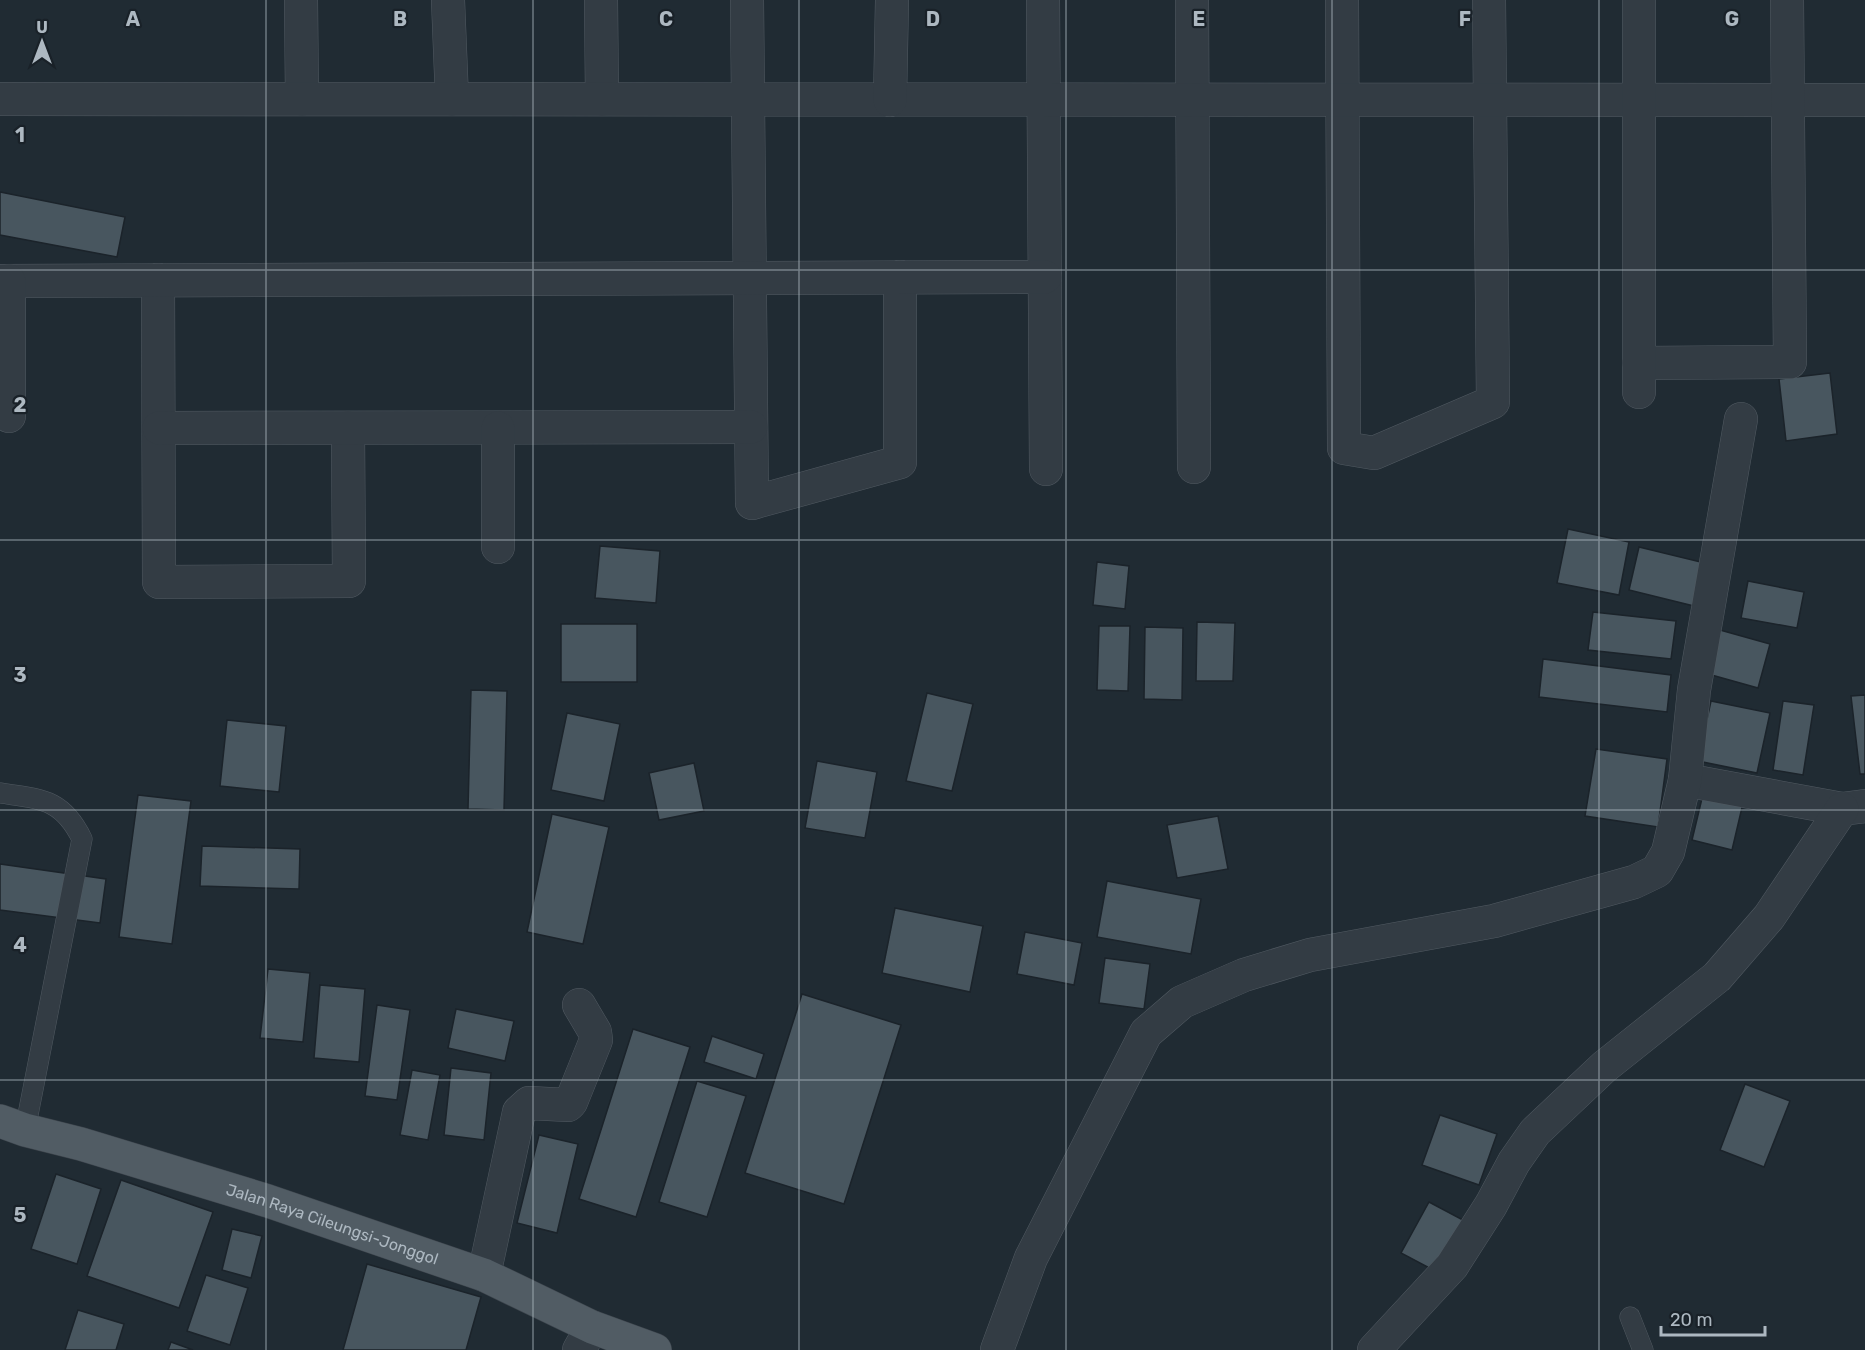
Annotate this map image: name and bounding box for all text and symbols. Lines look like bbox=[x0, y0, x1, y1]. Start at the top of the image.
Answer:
text: A bbox=[126, 7, 141, 31]
text: B bbox=[393, 7, 407, 31]
text: C bbox=[659, 7, 673, 31]
text: D bbox=[926, 7, 940, 31]
text: E bbox=[1193, 7, 1205, 31]
text: F bbox=[1459, 7, 1471, 31]
text: G bbox=[1725, 7, 1739, 31]
north arrow bbox=[12, 12, 72, 72]
text: U bbox=[36, 18, 48, 37]
text: 1 bbox=[15, 123, 25, 147]
text: 2 bbox=[14, 393, 27, 417]
text: 3 bbox=[13, 663, 27, 687]
text: 4 bbox=[13, 933, 27, 957]
street label: Jalan Raya Cileungsi-Jonggol bbox=[224, 1179, 441, 1268]
text: 5 bbox=[14, 1203, 27, 1227]
scale bar bbox=[1661, 1299, 1764, 1337]
text: 20 m bbox=[1670, 1309, 1712, 1331]

